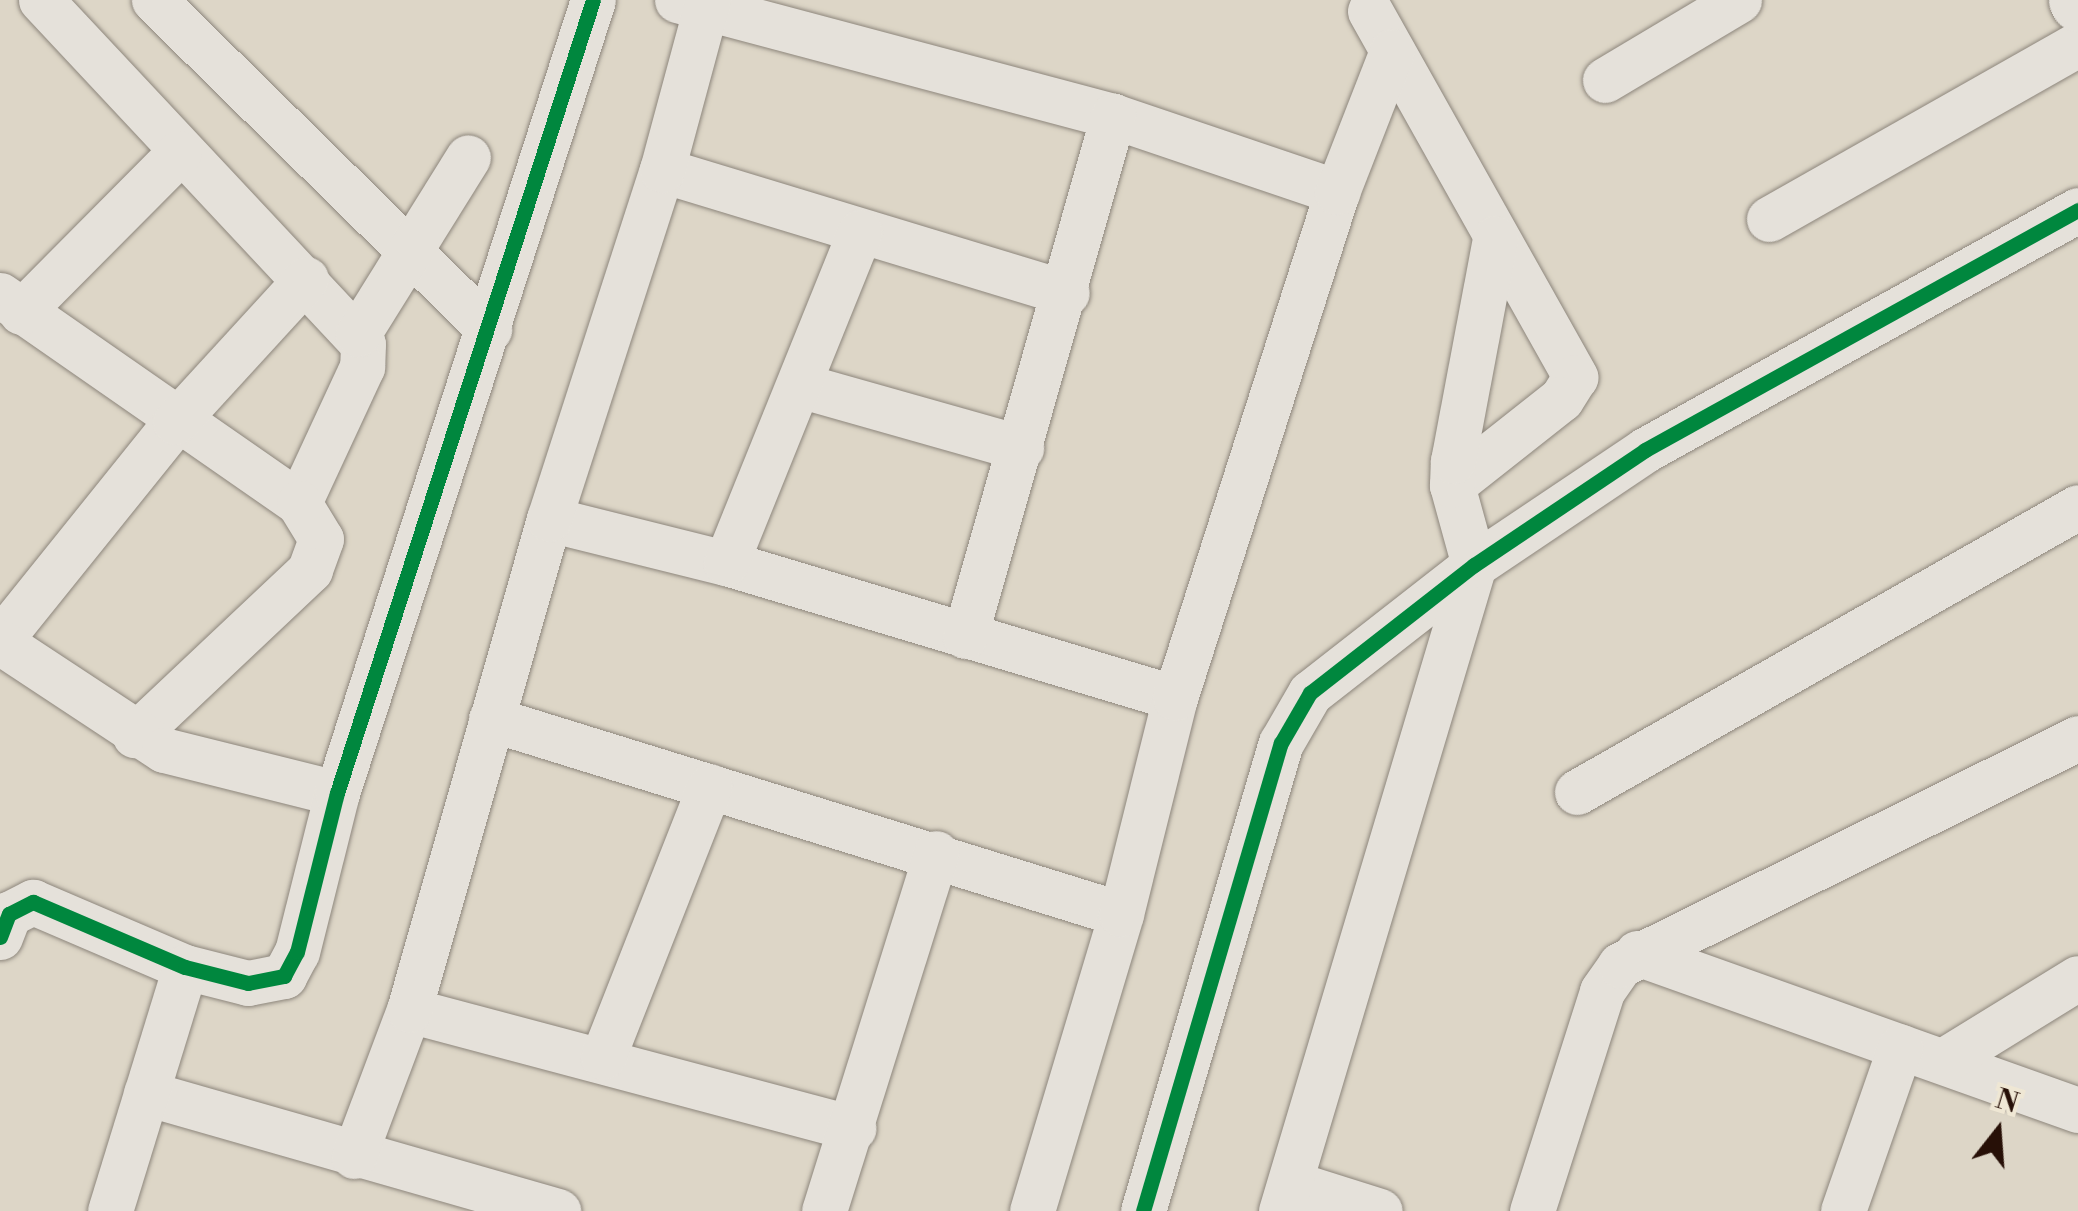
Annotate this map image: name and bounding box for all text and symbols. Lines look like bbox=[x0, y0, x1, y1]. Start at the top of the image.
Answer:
north arrow bbox=[1948, 1081, 2048, 1181]
text: N bbox=[1991, 1082, 2023, 1122]

